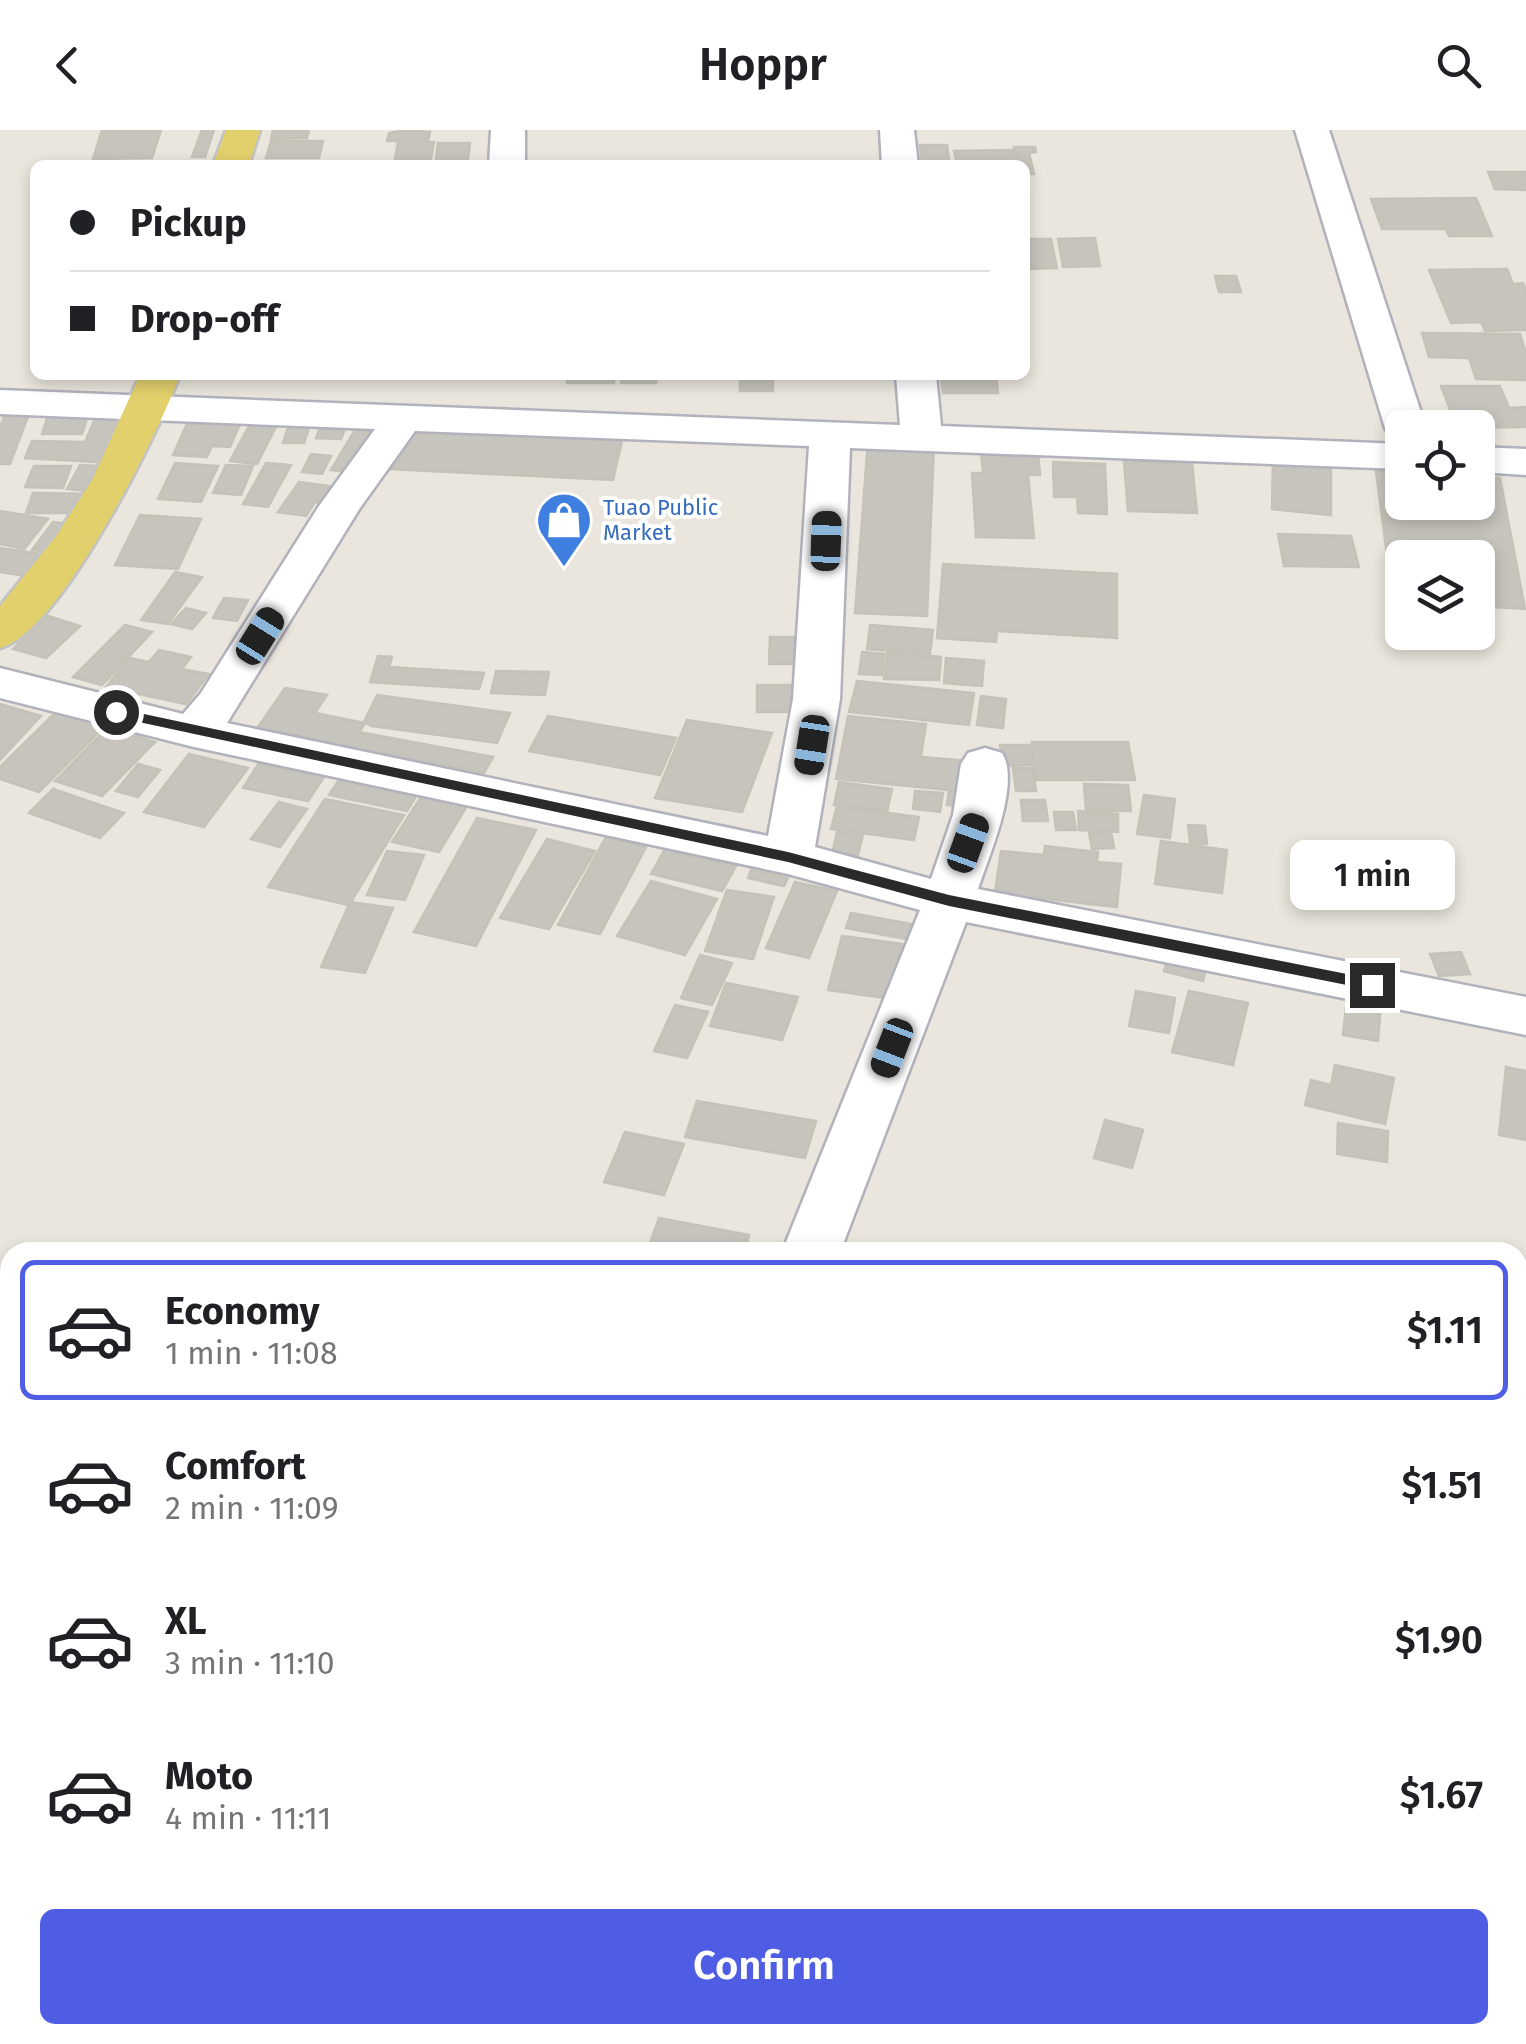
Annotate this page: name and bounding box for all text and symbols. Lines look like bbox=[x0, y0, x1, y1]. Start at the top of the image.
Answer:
icon: back bbox=[40, 38, 95, 93]
text: Hoppr bbox=[699, 38, 827, 92]
icon: search bbox=[1431, 38, 1486, 93]
text: Pickup bbox=[130, 200, 247, 246]
text: Drop-off bbox=[130, 296, 278, 342]
map controls bbox=[1385, 410, 1495, 650]
button: locate bbox=[1385, 410, 1495, 520]
shop icon: Tuao Public Market bbox=[534, 490, 594, 569]
place label: Tuao Public Market bbox=[603, 494, 718, 546]
car bbox=[810, 510, 842, 572]
button: layers bbox=[1385, 540, 1495, 650]
car bbox=[231, 603, 289, 669]
route start bbox=[94, 690, 139, 735]
car bbox=[792, 713, 832, 777]
car bbox=[944, 810, 992, 876]
callout: 1 min bbox=[1290, 840, 1454, 910]
text: 1 min bbox=[1334, 856, 1411, 894]
route end bbox=[1350, 963, 1395, 1008]
car bbox=[867, 1015, 917, 1081]
icon: car bbox=[45, 1285, 135, 1375]
text: Economy bbox=[165, 1288, 320, 1334]
text: $1.11 bbox=[1407, 1307, 1483, 1353]
text: 1 min · 11:08 bbox=[165, 1334, 338, 1372]
icon: car bbox=[45, 1440, 135, 1530]
text: Comfort bbox=[165, 1443, 306, 1489]
text: $1.51 bbox=[1401, 1462, 1483, 1508]
text: 2 min · 11:09 bbox=[165, 1489, 338, 1527]
icon: car bbox=[45, 1595, 135, 1685]
text: XL bbox=[165, 1598, 207, 1644]
text: $1.90 bbox=[1395, 1617, 1483, 1663]
text: 3 min · 11:10 bbox=[165, 1644, 335, 1682]
icon: car bbox=[45, 1750, 135, 1840]
text: Moto bbox=[165, 1753, 253, 1799]
text: $1.67 bbox=[1400, 1772, 1483, 1818]
text: 4 min · 11:11 bbox=[165, 1799, 331, 1837]
button: Confirm bbox=[40, 1909, 1488, 2024]

